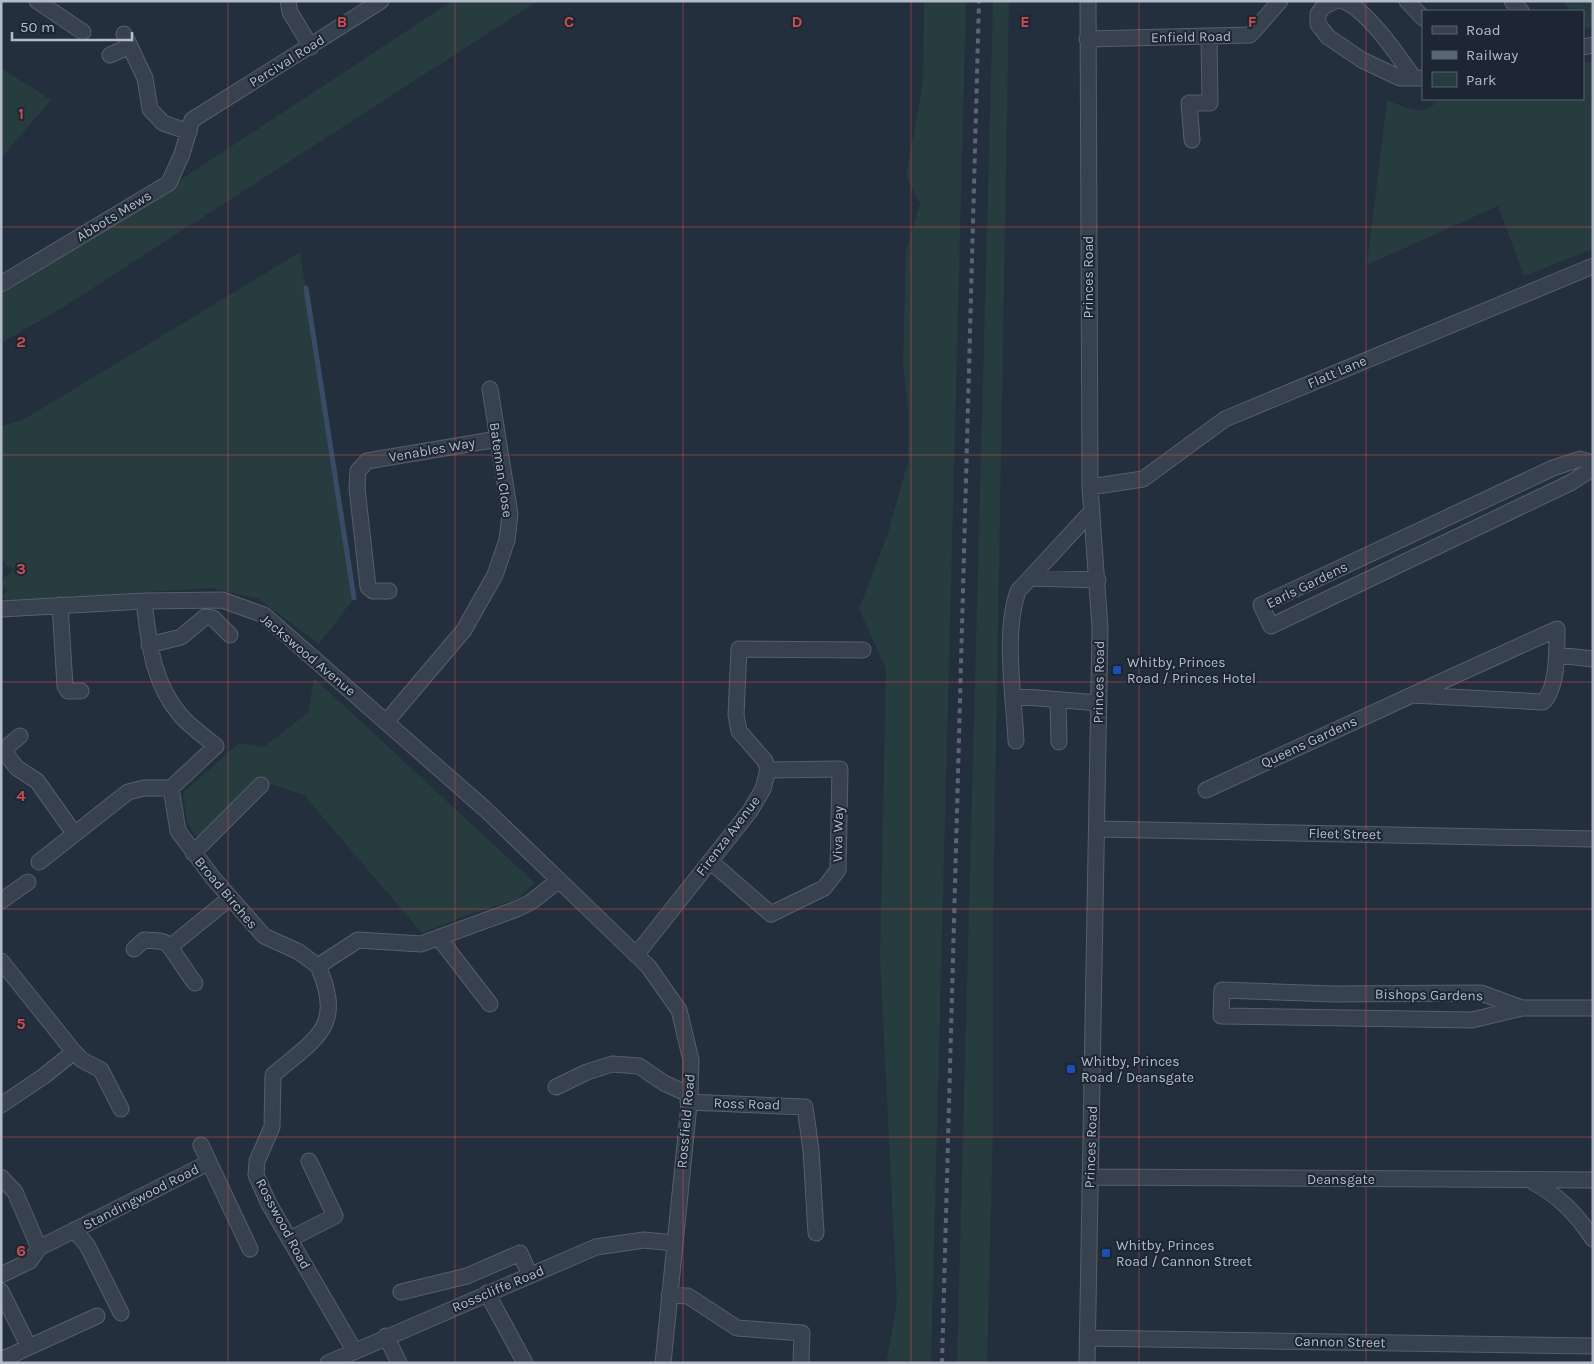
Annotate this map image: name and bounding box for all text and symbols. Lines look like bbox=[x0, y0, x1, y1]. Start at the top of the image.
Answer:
scale bar bbox=[12, 10, 132, 42]
legend bbox=[1422, 10, 1584, 100]
text: B bbox=[337, 12, 347, 31]
text: C bbox=[564, 12, 574, 31]
text: D bbox=[792, 12, 803, 31]
text: E bbox=[1020, 12, 1030, 31]
text: F bbox=[1248, 12, 1257, 31]
text: 50 m bbox=[20, 18, 55, 36]
text: Road bbox=[1466, 21, 1501, 39]
street label: Enfield Road bbox=[1151, 28, 1231, 46]
street label: Percival Road bbox=[246, 31, 328, 91]
text: Railway bbox=[1466, 46, 1518, 64]
text: Park bbox=[1466, 71, 1496, 89]
text: 1 bbox=[18, 104, 24, 123]
street label: Abbots Mews bbox=[73, 187, 155, 245]
street label: Princes Road bbox=[1080, 236, 1097, 318]
text: 2 bbox=[16, 332, 26, 351]
street label: Flatt Lane bbox=[1305, 352, 1369, 392]
street label: Bateman Close bbox=[486, 421, 516, 519]
street label: Venables Way bbox=[388, 434, 477, 466]
street label: Earls Gardens bbox=[1264, 558, 1350, 612]
text: 3 bbox=[16, 559, 26, 578]
street label: Jackswood Avenue bbox=[257, 610, 359, 700]
street label: Princes Road bbox=[1090, 640, 1108, 724]
place label: Whitby, Princes Road / Princes Hotel bbox=[1127, 654, 1256, 687]
marker: Whitby, Princes Road / Princes Hotel bbox=[1111, 664, 1123, 676]
street label: Queens Gardens bbox=[1258, 712, 1360, 772]
text: 4 bbox=[16, 786, 26, 805]
street label: Firenza Avenue bbox=[692, 793, 764, 879]
street label: Viva Way bbox=[829, 805, 847, 862]
street label: Fleet Street bbox=[1309, 825, 1381, 843]
street label: Broad Birches bbox=[191, 853, 261, 933]
street label: Bishops Gardens bbox=[1375, 986, 1483, 1004]
text: 5 bbox=[16, 1014, 26, 1033]
place label: Whitby, Princes Road / Deansgate bbox=[1081, 1053, 1194, 1086]
marker: Whitby, Princes Road / Deansgate bbox=[1065, 1063, 1077, 1075]
street label: Rossfield Road bbox=[673, 1073, 699, 1169]
street label: Ross Road bbox=[713, 1094, 781, 1114]
street label: Princes Road bbox=[1081, 1105, 1101, 1189]
street label: Standingwood Road bbox=[80, 1160, 202, 1234]
street label: Deansgate bbox=[1307, 1171, 1375, 1188]
street label: Rosswood Road bbox=[252, 1176, 314, 1272]
place label: Whitby, Princes Road / Cannon Street bbox=[1116, 1237, 1252, 1270]
text: 6 bbox=[16, 1241, 26, 1260]
marker: Whitby, Princes Road / Cannon Street bbox=[1100, 1247, 1112, 1259]
street label: Rosscliffe Road bbox=[449, 1262, 547, 1316]
street label: Cannon Street bbox=[1294, 1333, 1386, 1351]

